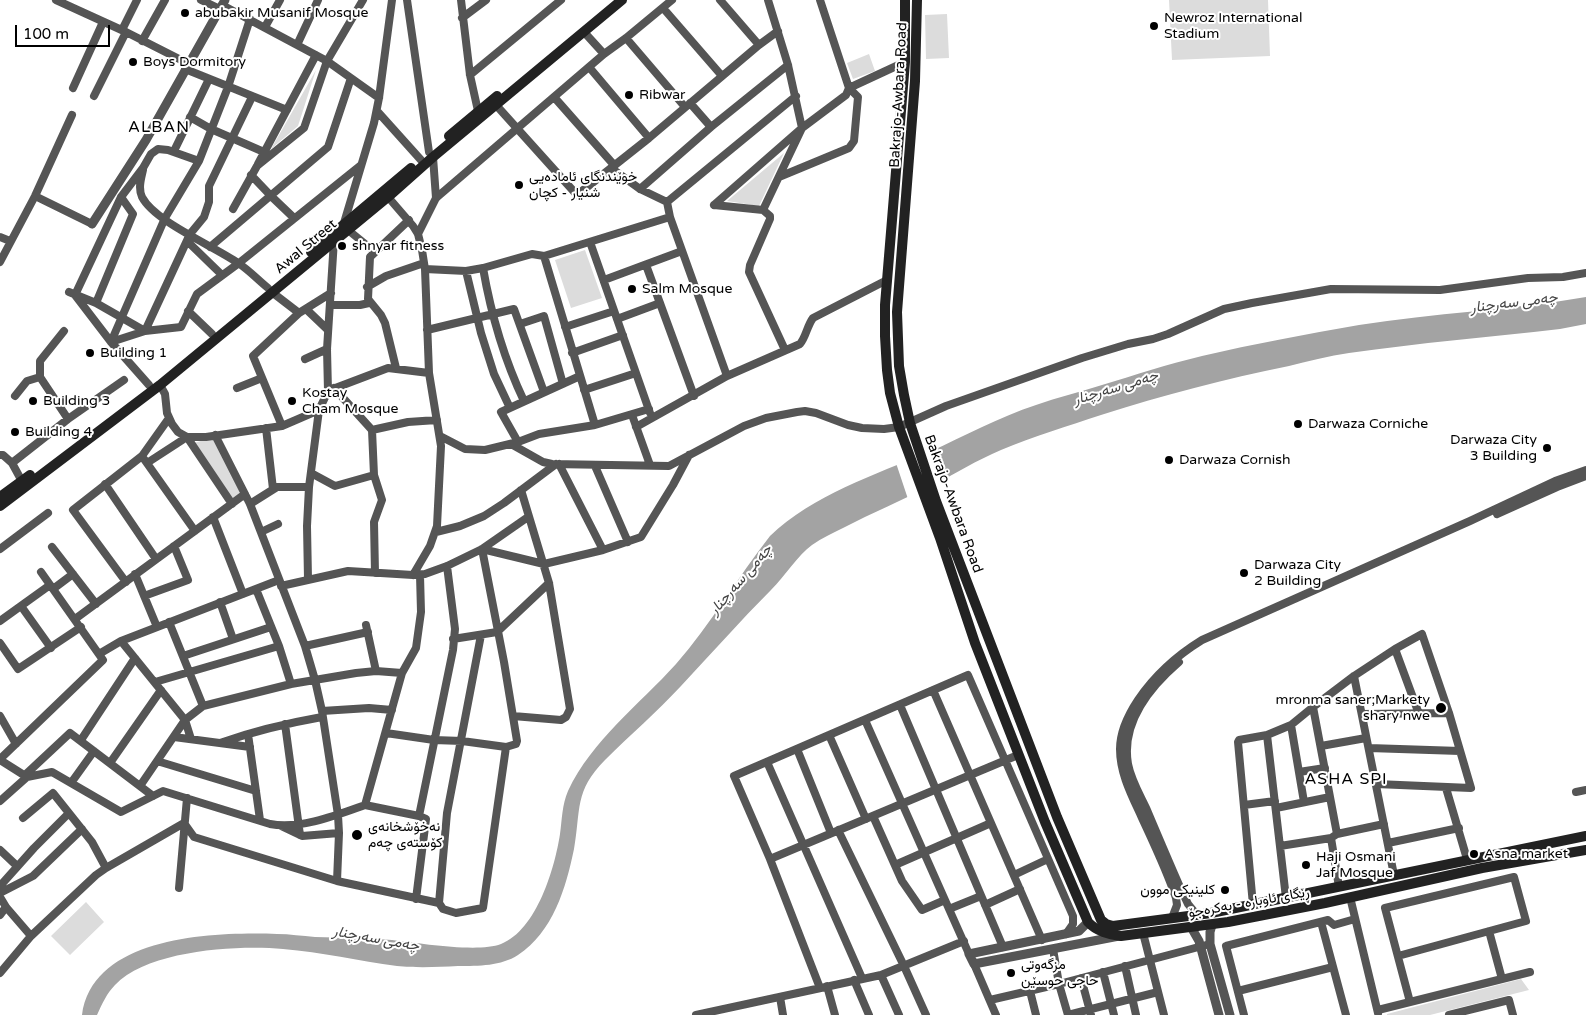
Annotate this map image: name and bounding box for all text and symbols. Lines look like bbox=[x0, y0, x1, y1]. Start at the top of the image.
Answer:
place label: abubakir Musanif Mosque bbox=[195, 5, 368, 21]
marker: abubakir Musanif Mosque bbox=[179, 7, 191, 19]
place label: Newroz International Stadium bbox=[1164, 10, 1302, 42]
scale bar bbox=[18, 15, 112, 47]
marker: Newroz International Stadium bbox=[1148, 20, 1160, 32]
street label: Bakrajo-Awbara Road bbox=[887, 22, 911, 168]
text: 100 m bbox=[23, 25, 69, 43]
place label: Boys Dormitory bbox=[143, 54, 246, 70]
marker: Boys Dormitory bbox=[127, 56, 139, 68]
place label: Ribwar bbox=[639, 87, 685, 103]
marker: Ribwar bbox=[623, 89, 635, 101]
district label: ALBAN bbox=[127, 118, 191, 138]
place label: خوێندنگای ئامادەیی شنیار - کچان bbox=[529, 169, 637, 202]
marker: خوێندنگای ئامادەیی شنیار - کچان bbox=[513, 179, 525, 191]
street label: Awal Street bbox=[272, 216, 340, 278]
place label: shnyar fitness bbox=[352, 238, 444, 254]
marker: shnyar fitness bbox=[336, 240, 348, 252]
place label: Salm Mosque bbox=[642, 281, 732, 297]
marker: Salm Mosque bbox=[626, 283, 638, 295]
water label: چەمی سەرچنار bbox=[1469, 289, 1559, 317]
place label: Building 1 bbox=[100, 345, 167, 361]
marker: Building 1 bbox=[84, 347, 96, 359]
water label: چەمی سەرچنار bbox=[1072, 367, 1160, 409]
place label: Kostay Cham Mosque bbox=[302, 385, 398, 418]
place label: Building 3 bbox=[43, 393, 110, 409]
marker: Building 3 bbox=[27, 395, 39, 407]
marker: Kostay Cham Mosque bbox=[286, 395, 298, 407]
place label: Darwaza Corniche bbox=[1308, 416, 1428, 432]
marker: Darwaza Corniche bbox=[1292, 418, 1304, 430]
place label: Building 4 bbox=[25, 424, 92, 440]
marker: Building 4 bbox=[9, 426, 21, 438]
place label: Darwaza City 3 Building bbox=[1450, 432, 1537, 464]
street label: Bakrajo-Awbara Road bbox=[920, 433, 986, 575]
marker: Darwaza City 3 Building bbox=[1541, 442, 1553, 454]
place label: Darwaza Cornish bbox=[1179, 452, 1291, 468]
marker: Darwaza Cornish bbox=[1163, 454, 1175, 466]
water label: چەمی سەرچنار bbox=[706, 541, 776, 619]
place label: Darwaza City 2 Building bbox=[1254, 557, 1341, 590]
marker: Darwaza City 2 Building bbox=[1238, 567, 1250, 579]
place label: mronma saner;Markety shary nwe bbox=[1276, 692, 1430, 724]
marker: mronma saner;Markety shary nwe bbox=[1434, 701, 1448, 715]
district label: ASHA SPI bbox=[1303, 770, 1389, 790]
place label: نەخۆشخانەی کۆستەی چەم bbox=[368, 819, 443, 852]
marker: نەخۆشخانەی کۆستەی چەم bbox=[350, 828, 364, 842]
place label: Asna market bbox=[1484, 846, 1568, 862]
marker: Asna market bbox=[1468, 848, 1480, 860]
place label: Haji Osmani Jaf Mosque bbox=[1316, 849, 1396, 882]
marker: Haji Osmani Jaf Mosque bbox=[1300, 859, 1312, 871]
place label: کلینیکی موون bbox=[1140, 882, 1215, 898]
street label: ڕێگای ئاوبارە - بەکرەجۆ bbox=[1187, 884, 1311, 922]
marker: کلینیکی موون bbox=[1219, 884, 1231, 896]
water label: چەمی سەرچنار bbox=[331, 923, 421, 955]
place label: مزگەوتی حاجی حوسێن bbox=[1021, 957, 1098, 990]
marker: مزگەوتی حاجی حوسێن bbox=[1005, 967, 1017, 979]

